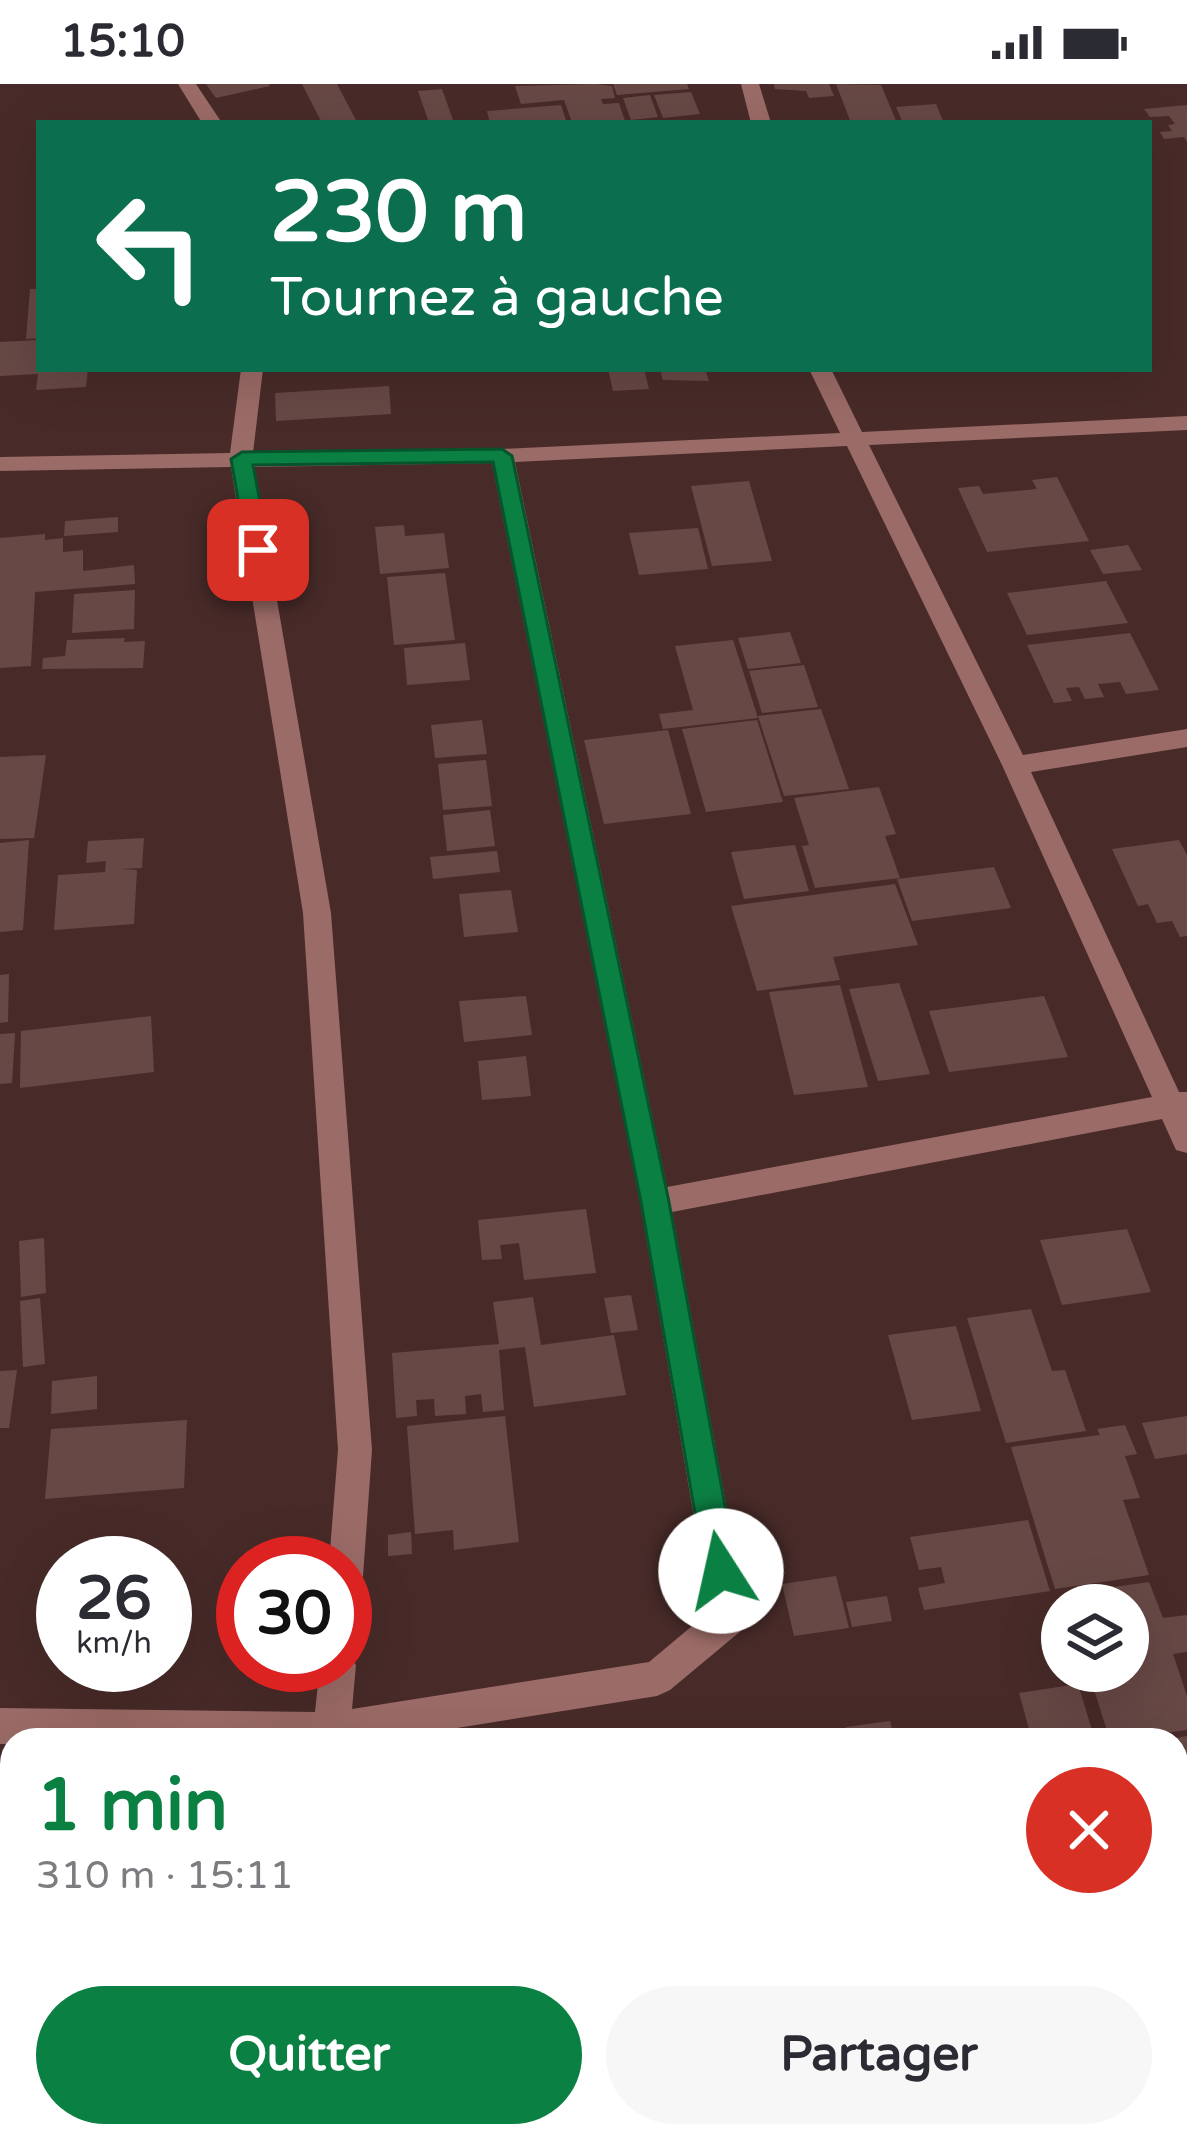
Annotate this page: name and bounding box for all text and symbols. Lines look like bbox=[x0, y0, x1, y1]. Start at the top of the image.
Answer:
text: 15:10 bbox=[60, 15, 185, 69]
text: 230 m bbox=[270, 163, 527, 264]
icon: left bbox=[72, 168, 228, 324]
text: Tournez à gauche bbox=[270, 265, 724, 330]
pin bbox=[207, 499, 309, 601]
icon: arrive bbox=[225, 517, 291, 583]
position arrow bbox=[658, 1508, 784, 1634]
speed limit sign: 30 bbox=[216, 1536, 372, 1692]
text: 26 bbox=[76, 1563, 152, 1635]
map controls bbox=[1041, 1584, 1149, 1692]
button: layers bbox=[1041, 1584, 1149, 1692]
text: km/h bbox=[76, 1625, 152, 1662]
text: 1 min bbox=[36, 1763, 228, 1850]
button: close bbox=[1026, 1767, 1152, 1893]
text: 310 m · 15:11 bbox=[36, 1852, 294, 1899]
button: Quitter bbox=[36, 1986, 582, 2124]
button: Partager bbox=[606, 1986, 1152, 2124]

